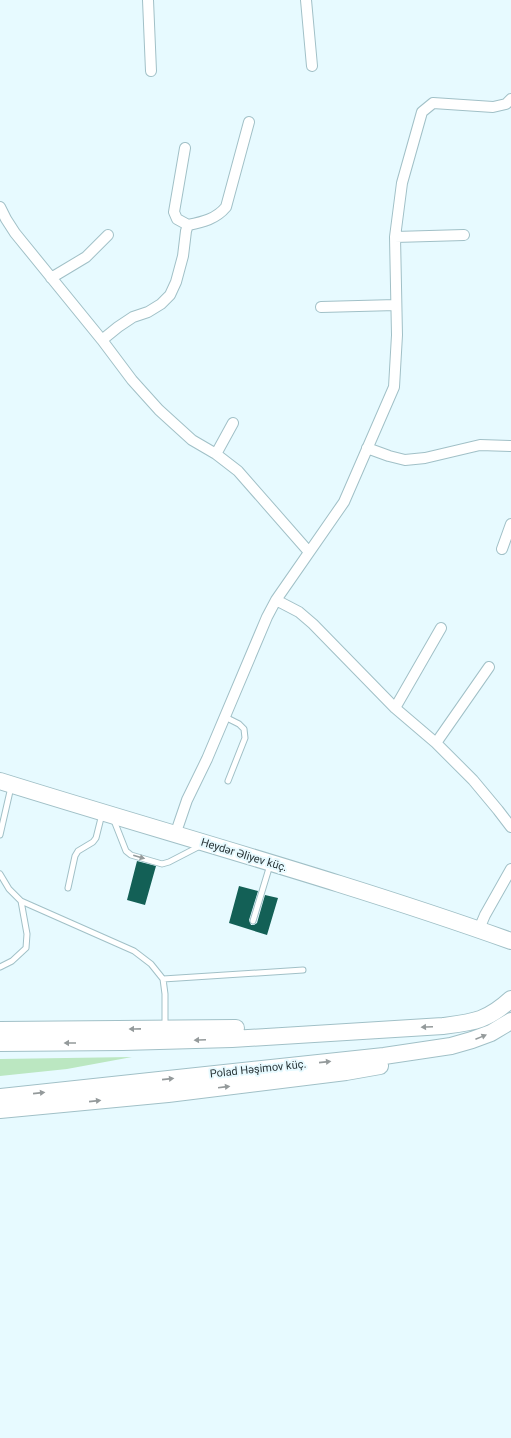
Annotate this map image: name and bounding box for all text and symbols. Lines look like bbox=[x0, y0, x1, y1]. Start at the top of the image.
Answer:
street label: Heydər Əliyev küç. bbox=[199, 836, 289, 874]
one-way arrow bbox=[133, 854, 145, 860]
one-way arrow bbox=[421, 1023, 433, 1030]
one-way arrow bbox=[129, 1026, 141, 1033]
one-way arrow bbox=[475, 1033, 487, 1039]
one-way arrow bbox=[193, 1037, 206, 1043]
one-way arrow bbox=[63, 1040, 76, 1046]
street label: Polad Həşimov küç. bbox=[209, 1057, 307, 1081]
one-way arrow bbox=[319, 1059, 331, 1065]
one-way arrow bbox=[162, 1075, 174, 1082]
one-way arrow bbox=[218, 1084, 230, 1090]
one-way arrow bbox=[33, 1090, 45, 1096]
one-way arrow bbox=[89, 1098, 101, 1105]

